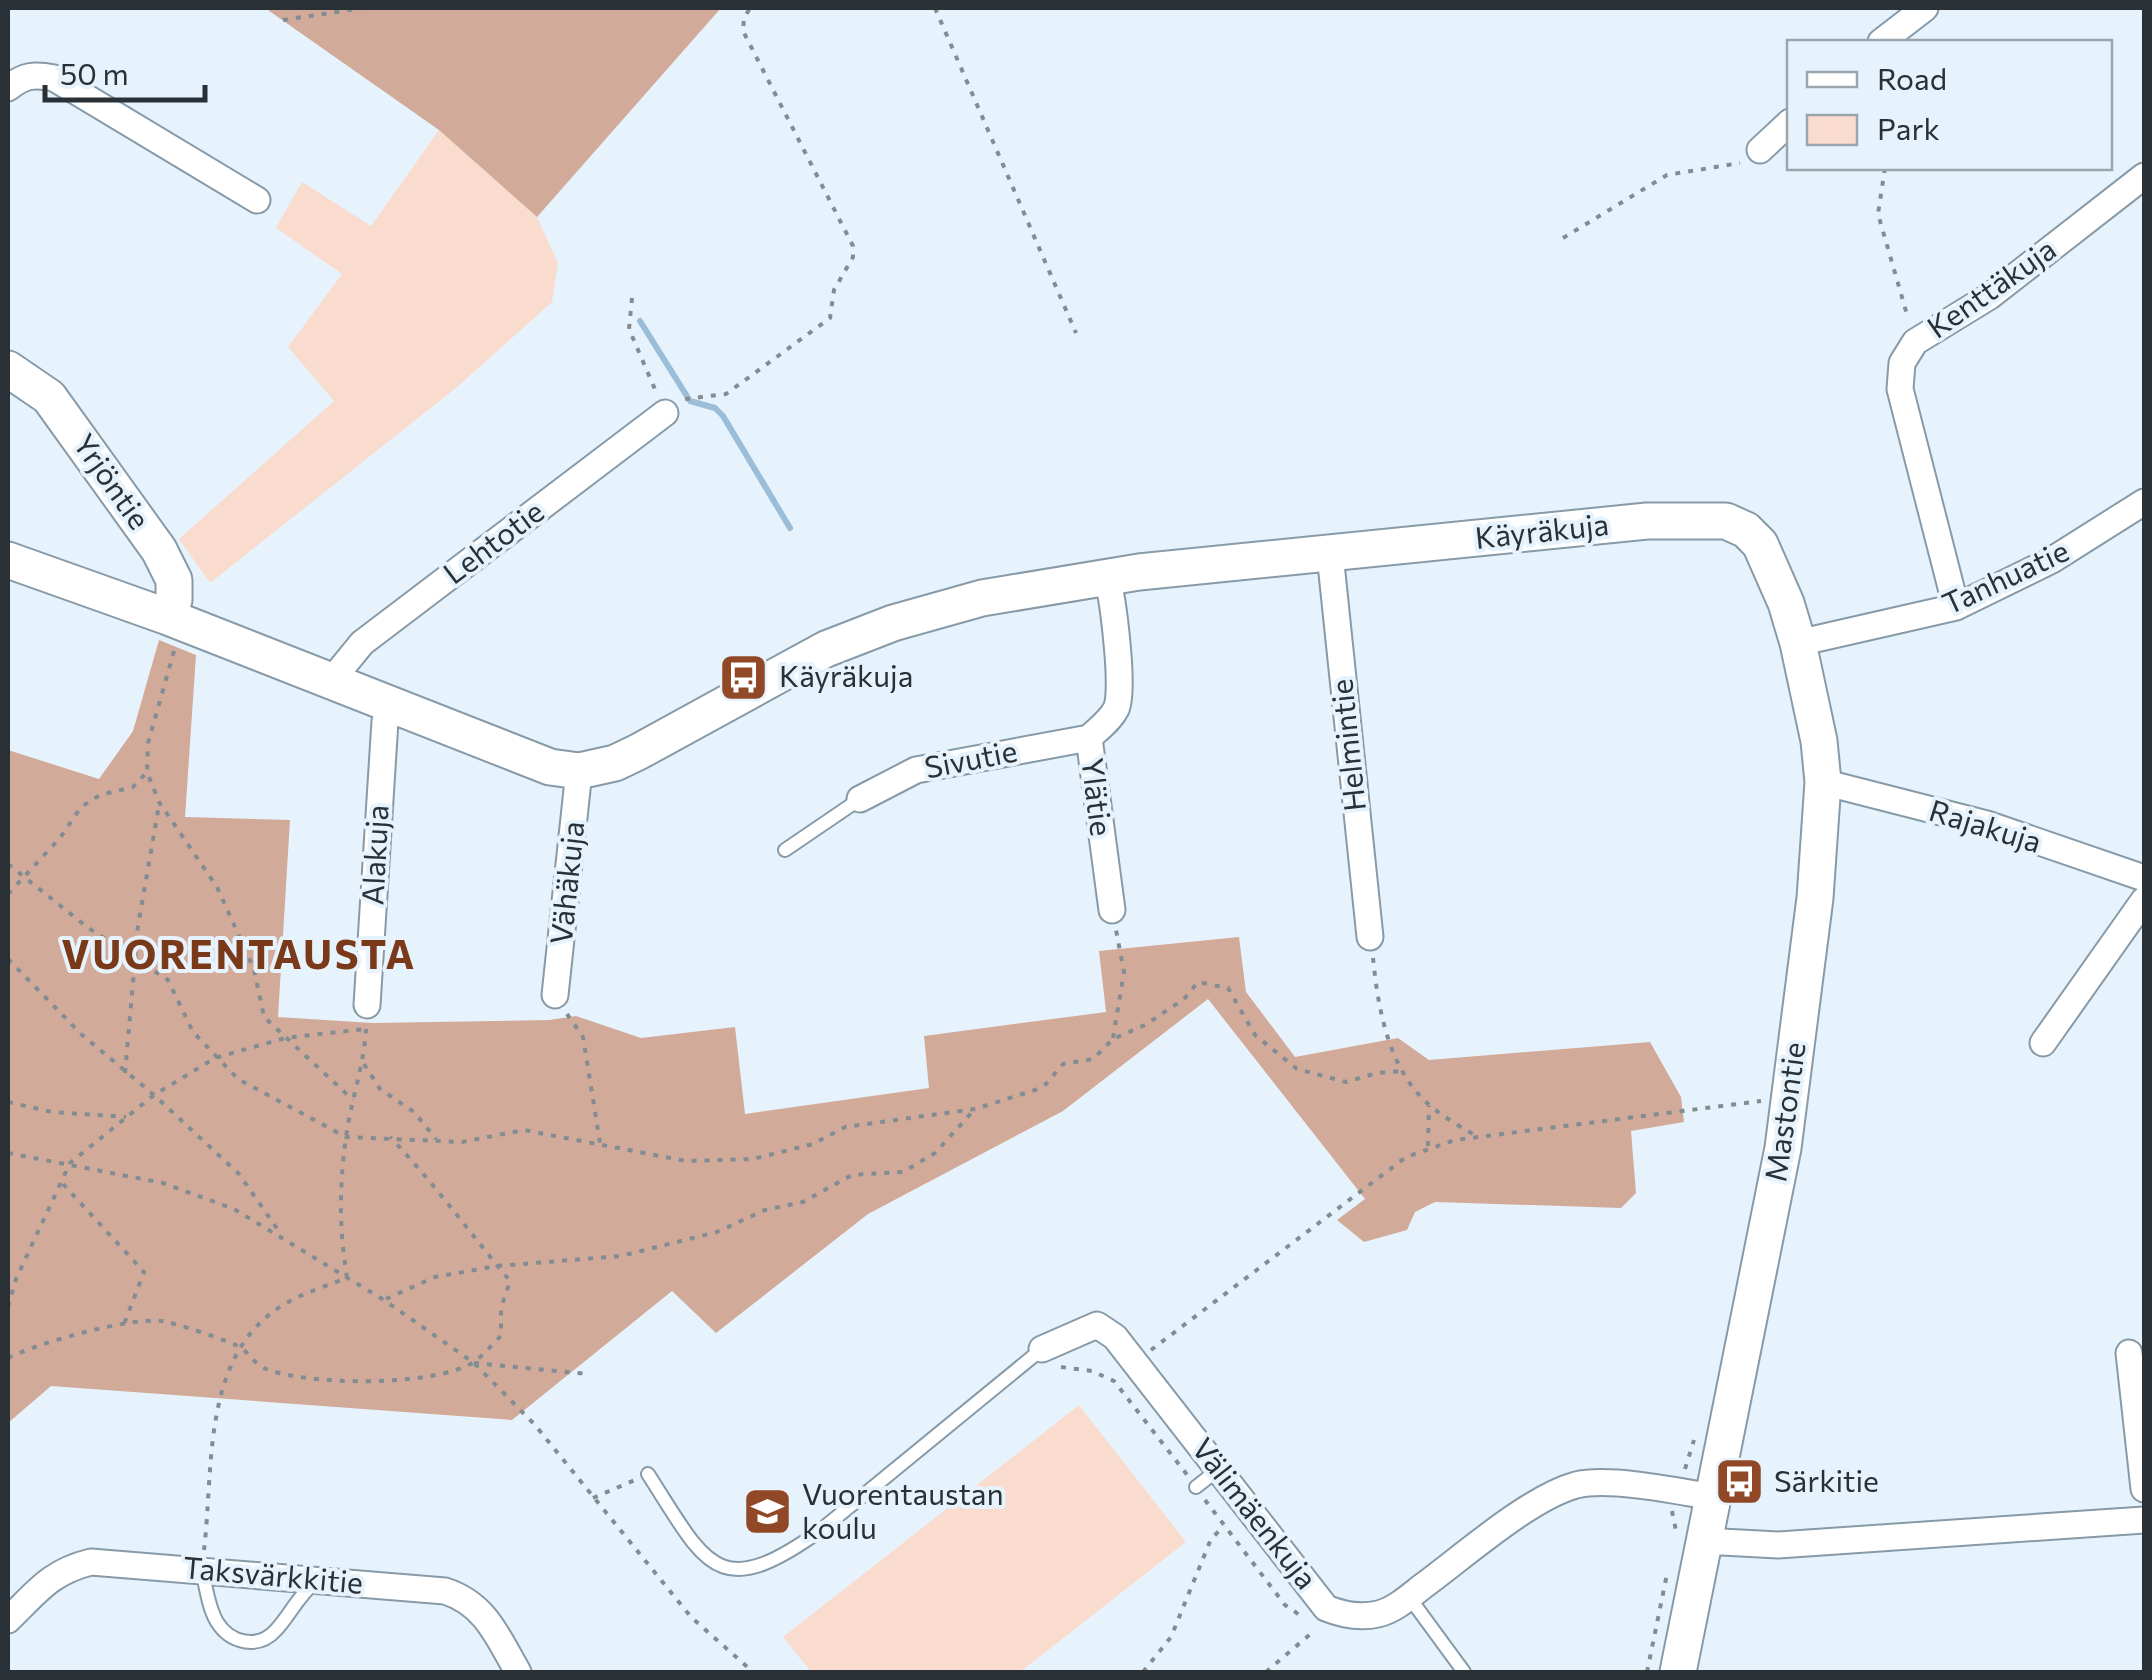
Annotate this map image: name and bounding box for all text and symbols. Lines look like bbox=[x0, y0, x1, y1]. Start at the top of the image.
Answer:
scale bar bbox=[45, 40, 205, 102]
legend bbox=[1787, 40, 2112, 170]
text: 50 m bbox=[60, 54, 129, 91]
text: Road bbox=[1877, 59, 1947, 96]
text: Park bbox=[1877, 109, 1940, 146]
street label: Kenttäkuja bbox=[1919, 229, 2062, 345]
street label: Yrjöntie bbox=[67, 426, 159, 536]
street label: Lehtotie bbox=[435, 491, 550, 591]
street label: Käyräkuja bbox=[1473, 504, 1611, 555]
street label: Tanhuatie bbox=[1936, 530, 2074, 621]
bus stop icon: Käyräkuja bbox=[718, 651, 770, 703]
place label: Käyräkuja bbox=[779, 656, 913, 693]
street label: Helmintie bbox=[1321, 677, 1372, 813]
street label: Sivutie bbox=[921, 730, 1020, 785]
street label: Ylätie bbox=[1075, 755, 1122, 838]
street label: Rajakuja bbox=[1925, 790, 2046, 859]
street label: Alakuja bbox=[352, 804, 395, 906]
street label: Vähäkuja bbox=[541, 819, 590, 946]
district label: VUORENTAUSTA bbox=[61, 928, 417, 977]
street label: Mastontie bbox=[1755, 1039, 1812, 1184]
street label: Välimäenkuja bbox=[1186, 1430, 1326, 1595]
bus stop icon: Särkitie bbox=[1713, 1456, 1765, 1508]
place label: Särkitie bbox=[1774, 1461, 1879, 1498]
place label: Vuorentaustan koulu bbox=[802, 1474, 1004, 1545]
school or university icon: Vuorentaustan koulu bbox=[741, 1486, 793, 1538]
street label: Taksvärkkitie bbox=[182, 1547, 365, 1600]

